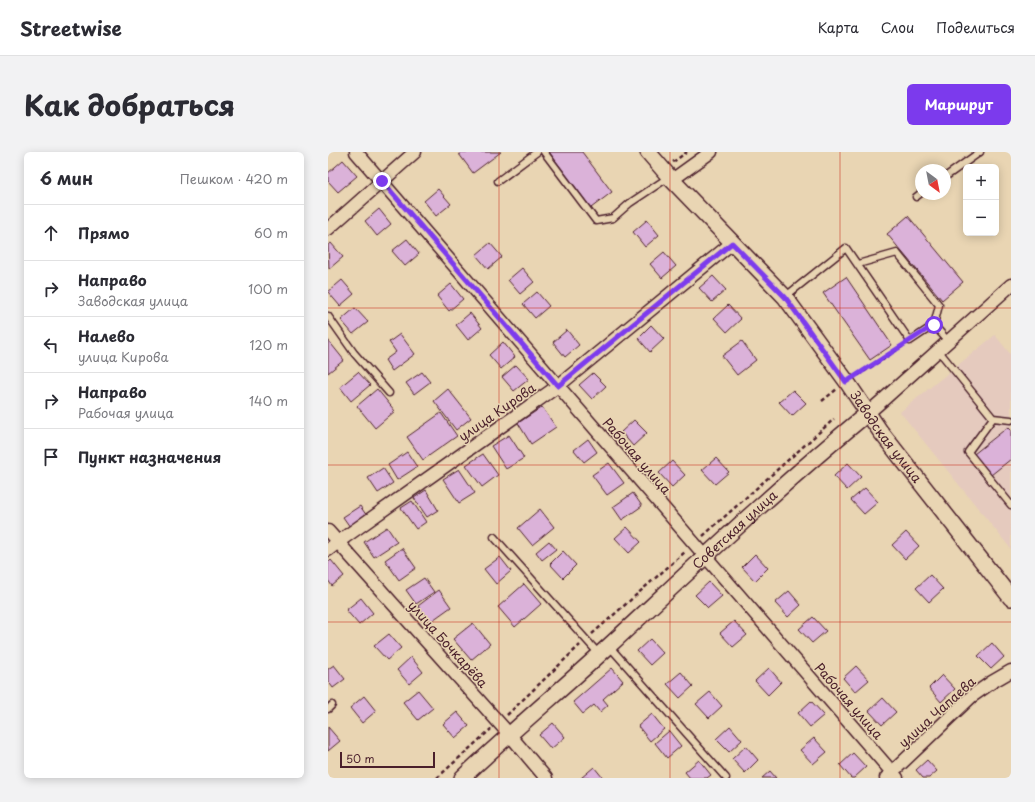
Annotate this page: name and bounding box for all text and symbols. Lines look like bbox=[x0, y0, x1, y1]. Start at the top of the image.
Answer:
text: Streetwise bbox=[20, 14, 122, 42]
text: Карта bbox=[818, 17, 859, 38]
text: Слои bbox=[881, 17, 914, 38]
text: Поделиться bbox=[936, 17, 1015, 38]
text: Как добраться bbox=[24, 83, 235, 126]
button: Маршрут bbox=[907, 84, 1011, 125]
north arrow bbox=[915, 164, 951, 200]
map controls bbox=[963, 164, 999, 236]
button: + bbox=[963, 164, 999, 200]
text: 6 мин bbox=[40, 165, 93, 191]
text: Пешком · 420 m bbox=[180, 169, 288, 188]
route end bbox=[373, 172, 391, 190]
button: − bbox=[963, 200, 999, 236]
text: Прямо bbox=[78, 221, 129, 244]
icon: ahead bbox=[40, 222, 62, 244]
text: 60 m bbox=[254, 223, 288, 242]
text: Направо bbox=[78, 268, 147, 291]
icon: right bbox=[40, 278, 62, 300]
text: 100 m bbox=[248, 279, 288, 298]
text: Заводская улица bbox=[78, 291, 188, 310]
route start bbox=[925, 316, 943, 334]
text: Налево bbox=[78, 324, 135, 347]
icon: left bbox=[40, 334, 62, 356]
text: 120 m bbox=[249, 335, 288, 354]
text: улица Кирова bbox=[78, 347, 169, 366]
street label: улица Кирова bbox=[454, 377, 540, 445]
text: Направо bbox=[78, 380, 147, 403]
street label: Заводская улица bbox=[846, 387, 927, 487]
icon: right bbox=[40, 390, 62, 412]
text: 140 m bbox=[249, 391, 288, 410]
text: Рабочая улица bbox=[78, 403, 174, 422]
street label: Рабочая улица bbox=[599, 413, 676, 499]
text: Пункт назначения bbox=[78, 445, 221, 468]
icon: arrive bbox=[40, 446, 62, 468]
street label: Советская улица bbox=[688, 485, 782, 573]
street label: улица Бочкарёва bbox=[404, 596, 493, 692]
street label: Рабочая улица bbox=[811, 658, 888, 744]
street label: улица Чапаева bbox=[894, 671, 980, 751]
scale bar bbox=[340, 750, 435, 769]
text: 50 m bbox=[346, 750, 375, 767]

